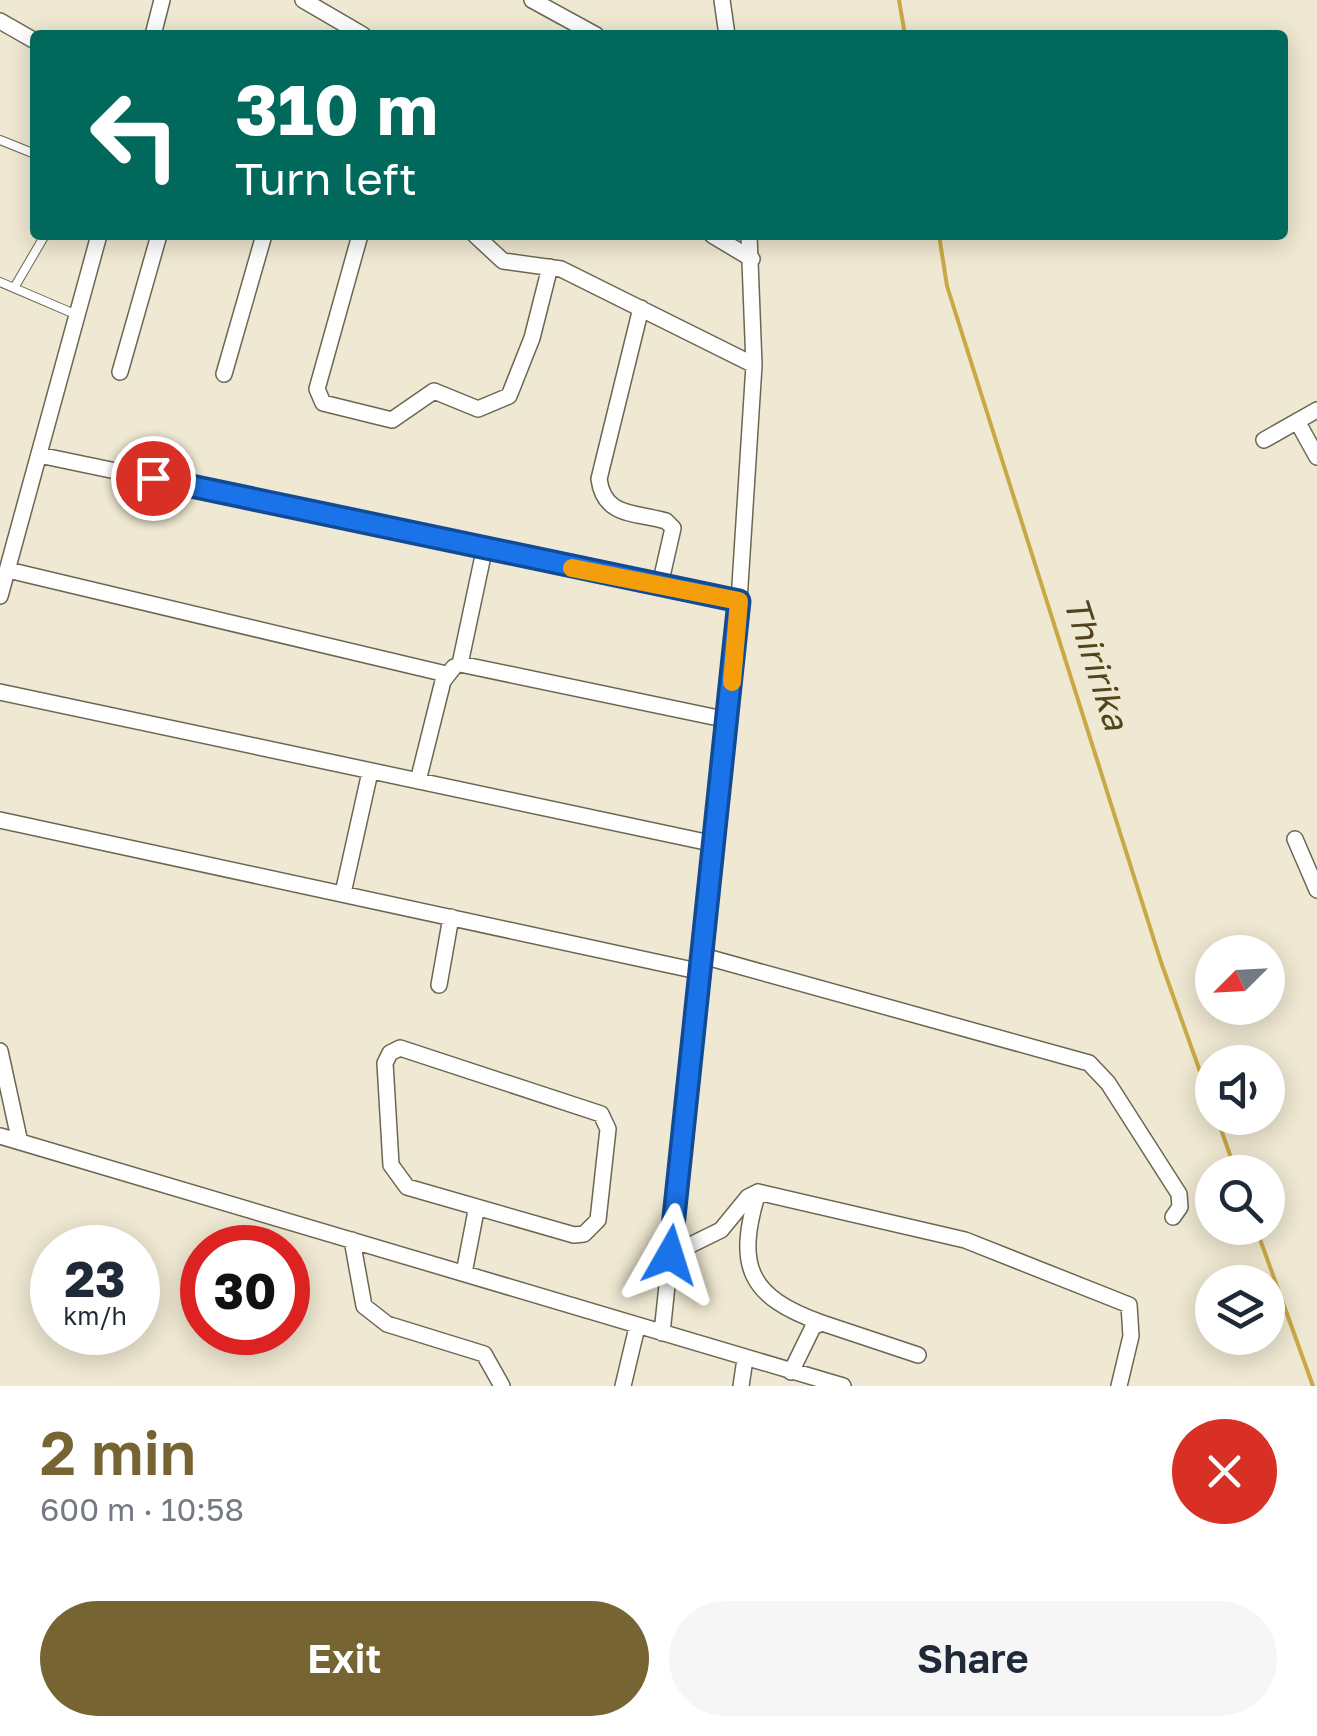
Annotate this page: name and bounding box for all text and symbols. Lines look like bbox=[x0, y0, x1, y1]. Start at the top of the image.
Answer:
text: 310 m bbox=[235, 66, 438, 150]
icon: left bbox=[70, 70, 200, 200]
text: Turn left bbox=[235, 151, 417, 205]
pin bbox=[111, 436, 196, 521]
icon: arrive bbox=[126, 451, 181, 506]
water label: Thiririka bbox=[1056, 591, 1139, 736]
north arrow bbox=[1195, 935, 1285, 1025]
map controls bbox=[1195, 935, 1285, 1355]
button: sound bbox=[1195, 1045, 1285, 1135]
button: search bbox=[1195, 1155, 1285, 1245]
position arrow bbox=[618, 1203, 722, 1307]
speed limit sign: 30 bbox=[180, 1225, 310, 1355]
text: 23 bbox=[64, 1248, 125, 1308]
button: layers bbox=[1195, 1265, 1285, 1355]
text: km/h bbox=[63, 1300, 127, 1331]
text: 2 min bbox=[40, 1416, 196, 1488]
button: close bbox=[1172, 1419, 1277, 1524]
text: 600 m · 10:58 bbox=[40, 1490, 244, 1528]
button: Exit bbox=[40, 1601, 649, 1716]
button: Share bbox=[669, 1601, 1277, 1716]

